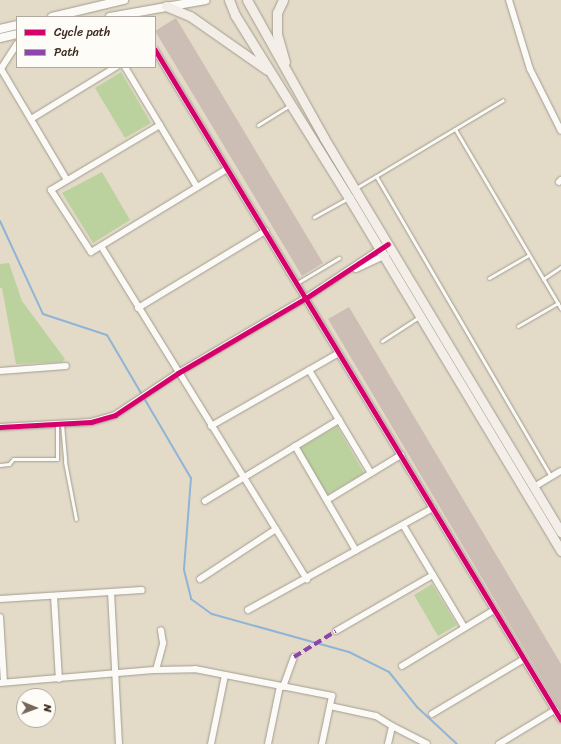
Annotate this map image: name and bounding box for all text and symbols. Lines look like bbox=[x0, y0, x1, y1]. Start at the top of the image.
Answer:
legend bbox=[16, 16, 156, 68]
text: Cycle path bbox=[54, 21, 110, 43]
text: Path bbox=[54, 41, 79, 63]
north arrow bbox=[16, 688, 56, 728]
text: N bbox=[38, 704, 57, 712]

